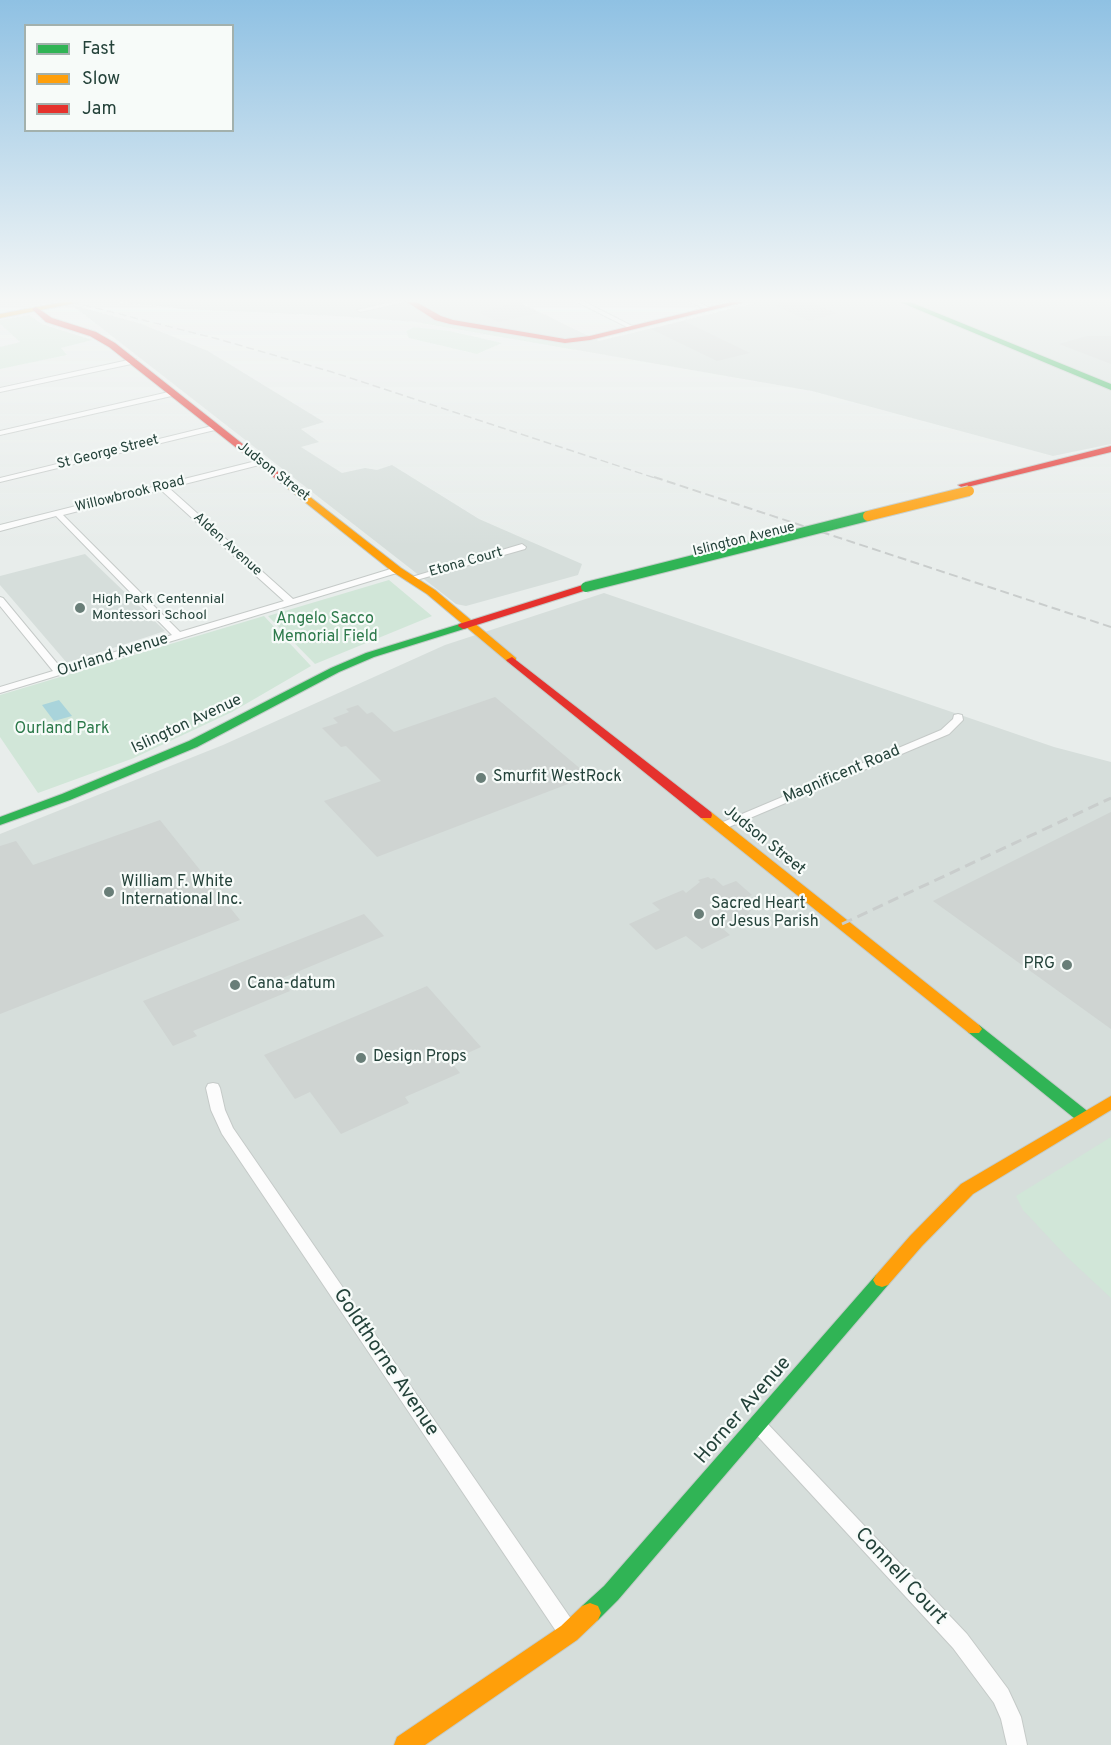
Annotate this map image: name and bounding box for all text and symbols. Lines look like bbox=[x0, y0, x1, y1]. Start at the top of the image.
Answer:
legend bbox=[24, 24, 234, 132]
text: Fast bbox=[82, 38, 115, 61]
text: Slow bbox=[82, 68, 120, 91]
text: Jam bbox=[82, 98, 117, 121]
street label: St George Street bbox=[55, 432, 161, 474]
street label: Judson Street bbox=[233, 439, 313, 505]
street label: Willowbrook Road bbox=[74, 473, 186, 517]
street label: Alden Avenue bbox=[189, 510, 265, 580]
street label: Islington Avenue bbox=[691, 519, 797, 561]
street label: Etona Court bbox=[427, 544, 505, 582]
place label: High Park Centennial Montessori School bbox=[92, 592, 224, 624]
marker: High Park Centennial Montessori School bbox=[73, 601, 87, 615]
park label: Angelo Sacco Memorial Field bbox=[272, 610, 378, 648]
street label: Ourland Avenue bbox=[55, 630, 171, 682]
street label: Islington Avenue bbox=[129, 691, 245, 759]
park label: Ourland Park bbox=[15, 720, 109, 740]
street label: Magnificent Road bbox=[781, 742, 903, 808]
place label: Smurfit WestRock bbox=[493, 768, 622, 788]
marker: Smurfit WestRock bbox=[474, 771, 488, 785]
street label: Judson Street bbox=[719, 802, 809, 880]
place label: William F. White International Inc. bbox=[121, 873, 242, 911]
marker: William F. White International Inc. bbox=[102, 885, 116, 899]
place label: Sacred Heart of Jesus Parish bbox=[711, 895, 819, 933]
marker: Sacred Heart of Jesus Parish bbox=[692, 907, 706, 921]
place label: PRG bbox=[1023, 955, 1055, 975]
marker: PRG bbox=[1060, 958, 1074, 972]
place label: Cana-datum bbox=[247, 975, 335, 995]
marker: Cana-datum bbox=[228, 978, 242, 992]
place label: Design Props bbox=[373, 1048, 467, 1068]
marker: Design Props bbox=[354, 1051, 368, 1065]
street label: Goldthorne Avenue bbox=[327, 1285, 443, 1441]
street label: Horner Avenue bbox=[691, 1352, 797, 1470]
street label: Connell Court bbox=[849, 1523, 951, 1631]

